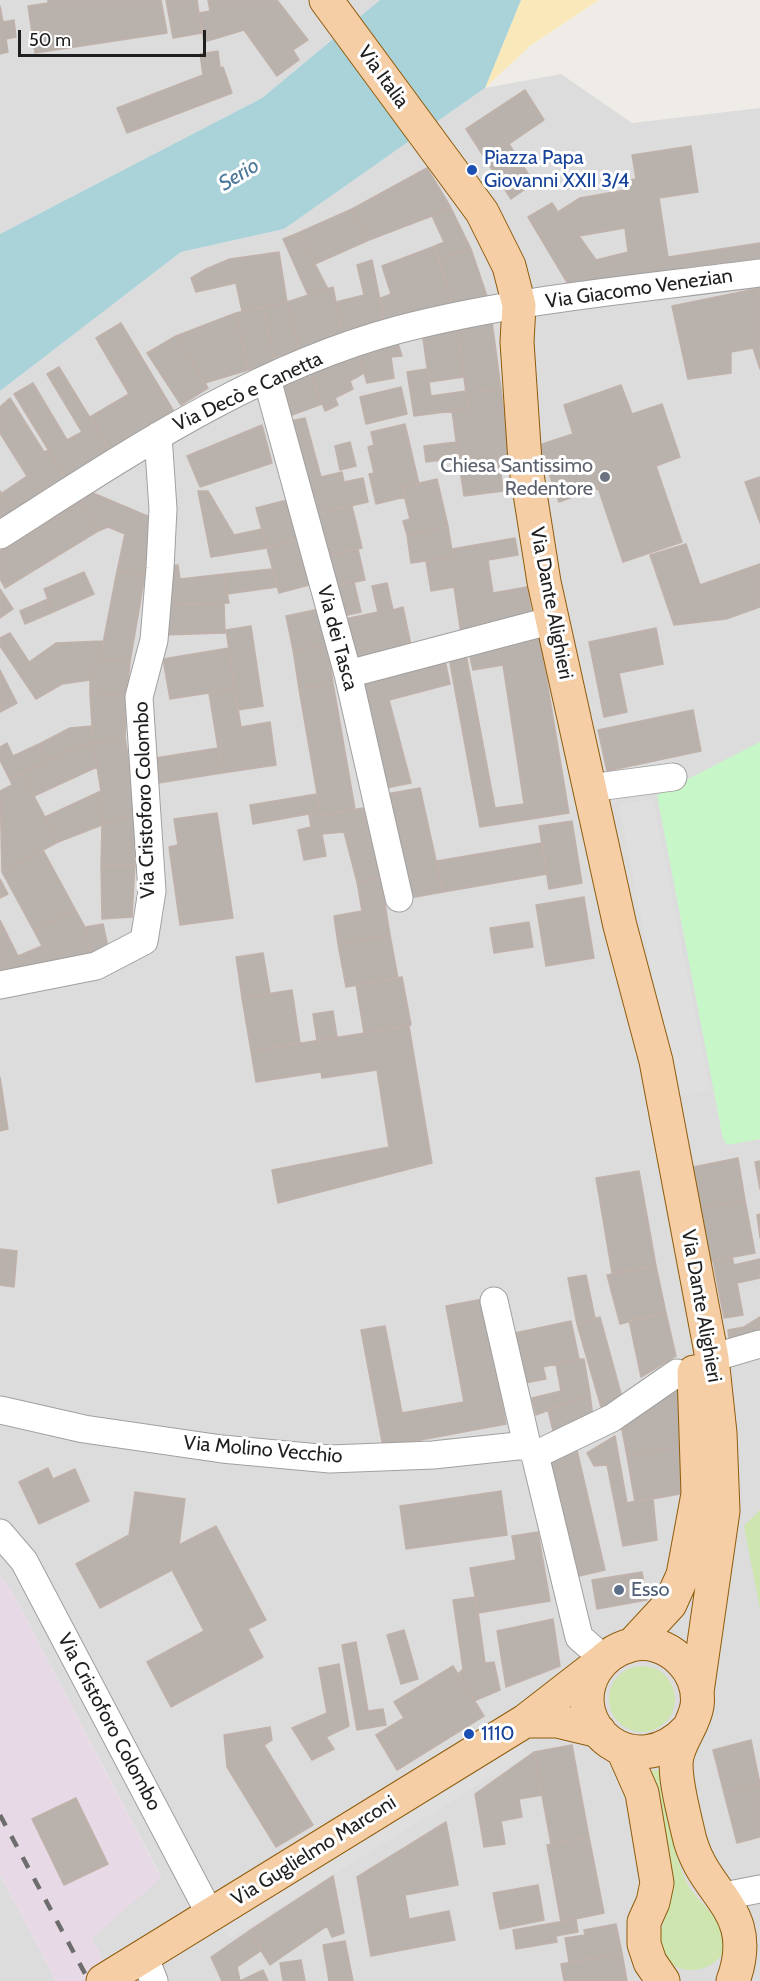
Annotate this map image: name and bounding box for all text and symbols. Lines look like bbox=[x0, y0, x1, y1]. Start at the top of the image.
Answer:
scale bar bbox=[21, 18, 208, 56]
text: 50 m bbox=[29, 29, 71, 51]
street label: Via Italia bbox=[352, 41, 414, 113]
place label: Piazza Papa Giovanni XXII 3/4 bbox=[484, 146, 629, 193]
water label: Serio bbox=[214, 153, 264, 197]
marker: Piazza Papa Giovanni XXII 3/4 bbox=[465, 163, 479, 177]
street label: Via Giacomo Venezian bbox=[544, 264, 734, 314]
street label: Via Decò e Canetta bbox=[170, 347, 326, 437]
place label: Chiesa Santissimo Redentore bbox=[440, 454, 593, 501]
marker: Chiesa Santissimo Redentore bbox=[598, 470, 612, 484]
street label: Via Dante Alighieri bbox=[524, 525, 578, 681]
street label: Via dei Tasca bbox=[311, 583, 363, 693]
street label: Via Cristoforo Colombo bbox=[130, 701, 160, 899]
street label: Via Dante Alighieri bbox=[676, 1228, 726, 1384]
street label: Via Molino Vecchio bbox=[183, 1431, 343, 1469]
place label: Esso bbox=[631, 1578, 670, 1602]
marker: Esso bbox=[612, 1583, 626, 1597]
street label: Via Cristoforo Colombo bbox=[52, 1629, 166, 1815]
place label: 1110 bbox=[481, 1722, 515, 1746]
marker: 1110 bbox=[462, 1727, 476, 1741]
street label: Via Guglielmo Marconi bbox=[227, 1791, 401, 1911]

